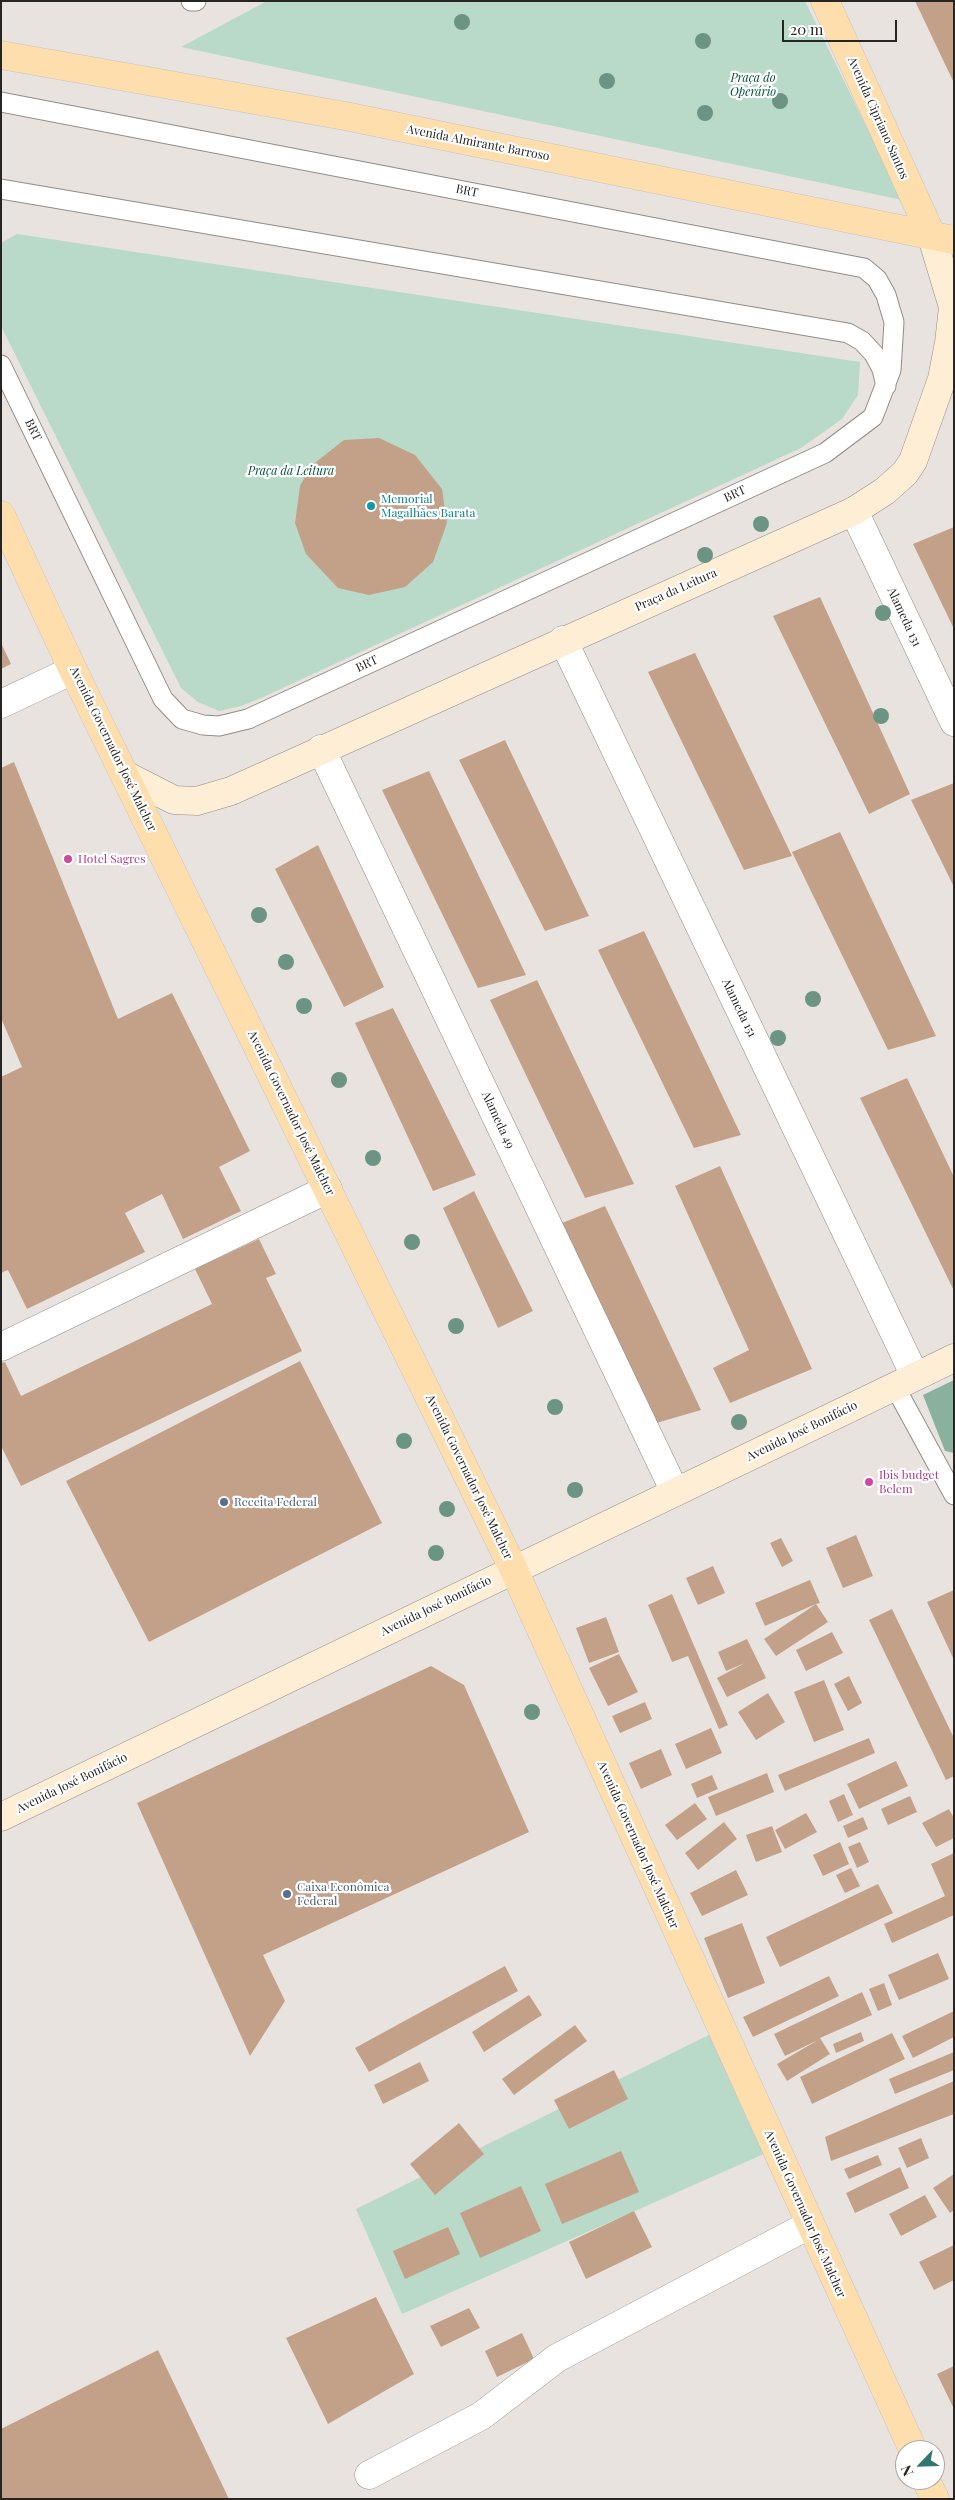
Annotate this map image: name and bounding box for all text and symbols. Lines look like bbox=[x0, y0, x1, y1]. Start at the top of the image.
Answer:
scale bar bbox=[785, 10, 900, 42]
text: 20 m bbox=[790, 19, 823, 39]
street label: Avenida Cipriano Santos bbox=[845, 55, 911, 181]
park label: Praça do Operário bbox=[730, 71, 776, 99]
street label: Avenida Almirante Barroso bbox=[405, 122, 551, 164]
street label: BRT bbox=[455, 182, 479, 200]
street label: BRT bbox=[22, 417, 44, 443]
park label: Praça da Leitura bbox=[248, 464, 334, 478]
street label: BRT bbox=[722, 483, 748, 505]
place label: Memorial Magalhães Barata bbox=[381, 492, 475, 520]
marker: Memorial Magalhães Barata bbox=[365, 500, 377, 512]
street label: Praça da Leitura bbox=[633, 565, 719, 615]
street label: Alameda 131 bbox=[884, 585, 924, 649]
street label: BRT bbox=[354, 653, 380, 675]
street label: Avenida Governador José Malcher bbox=[67, 664, 159, 834]
place label: Hotel Sagres bbox=[78, 852, 146, 866]
marker: Hotel Sagres bbox=[62, 853, 74, 865]
street label: Alameda 151 bbox=[719, 976, 759, 1040]
street label: Avenida Governador José Malcher bbox=[245, 1028, 337, 1198]
street label: Alameda 49 bbox=[478, 1089, 518, 1151]
street label: Avenida Governador José Malcher bbox=[423, 1392, 515, 1562]
street label: Avenida José Bonifácio bbox=[744, 1398, 860, 1464]
place label: Ibis budget Belem bbox=[879, 1468, 939, 1496]
marker: Ibis budget Belem bbox=[863, 1476, 875, 1488]
place label: Receita Federal bbox=[234, 1495, 317, 1509]
marker: Receita Federal bbox=[218, 1496, 230, 1508]
street label: Avenida José Bonifácio bbox=[378, 1573, 494, 1639]
street label: Avenida José Bonifácio bbox=[14, 1750, 130, 1816]
street label: Avenida Governador José Malcher bbox=[594, 1759, 682, 1931]
place label: Caixa Econômica Federal bbox=[297, 1880, 389, 1908]
marker: Caixa Econômica Federal bbox=[281, 1888, 293, 1900]
street label: Avenida Governador José Malcher bbox=[761, 2128, 849, 2300]
north arrow bbox=[895, 2440, 945, 2490]
text: N bbox=[896, 2462, 917, 2479]

